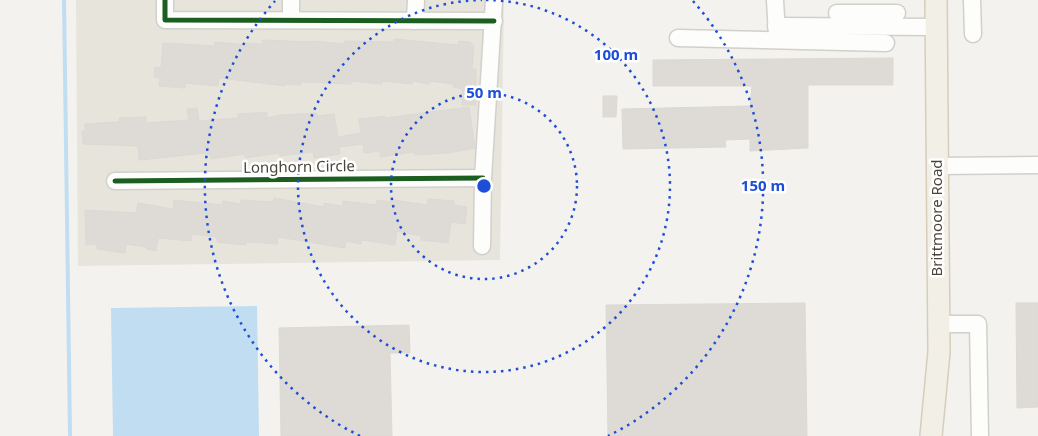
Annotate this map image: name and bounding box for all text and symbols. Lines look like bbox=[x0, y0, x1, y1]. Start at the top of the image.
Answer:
text: 100 m bbox=[594, 44, 638, 64]
text: 50 m bbox=[466, 82, 502, 102]
street label: Longhorn Circle bbox=[243, 155, 355, 177]
street label: Brittmoore Road bbox=[926, 159, 946, 277]
text: 150 m bbox=[741, 175, 785, 195]
centre of rings bbox=[475, 177, 493, 195]

